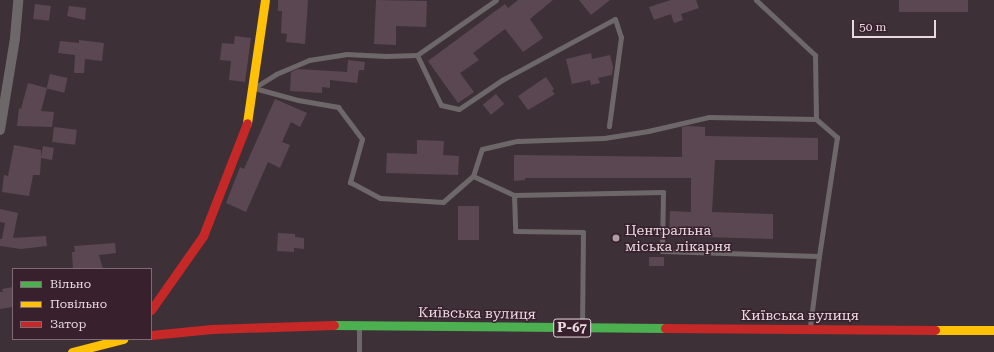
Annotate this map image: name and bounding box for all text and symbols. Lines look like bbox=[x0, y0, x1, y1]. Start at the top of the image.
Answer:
scale bar bbox=[854, 12, 938, 38]
text: 50 m bbox=[859, 20, 886, 34]
place label: Центральна міська лікарня bbox=[625, 222, 731, 254]
marker: Центральна міська лікарня bbox=[610, 232, 622, 244]
legend bbox=[12, 268, 152, 340]
text: Вільно bbox=[50, 277, 91, 291]
text: Повільно bbox=[50, 297, 107, 311]
street label: Київська вулиця bbox=[418, 304, 536, 322]
street label: Київська вулиця bbox=[741, 307, 859, 323]
text: Затор bbox=[50, 317, 86, 331]
road number: Р-67 bbox=[553, 317, 591, 339]

